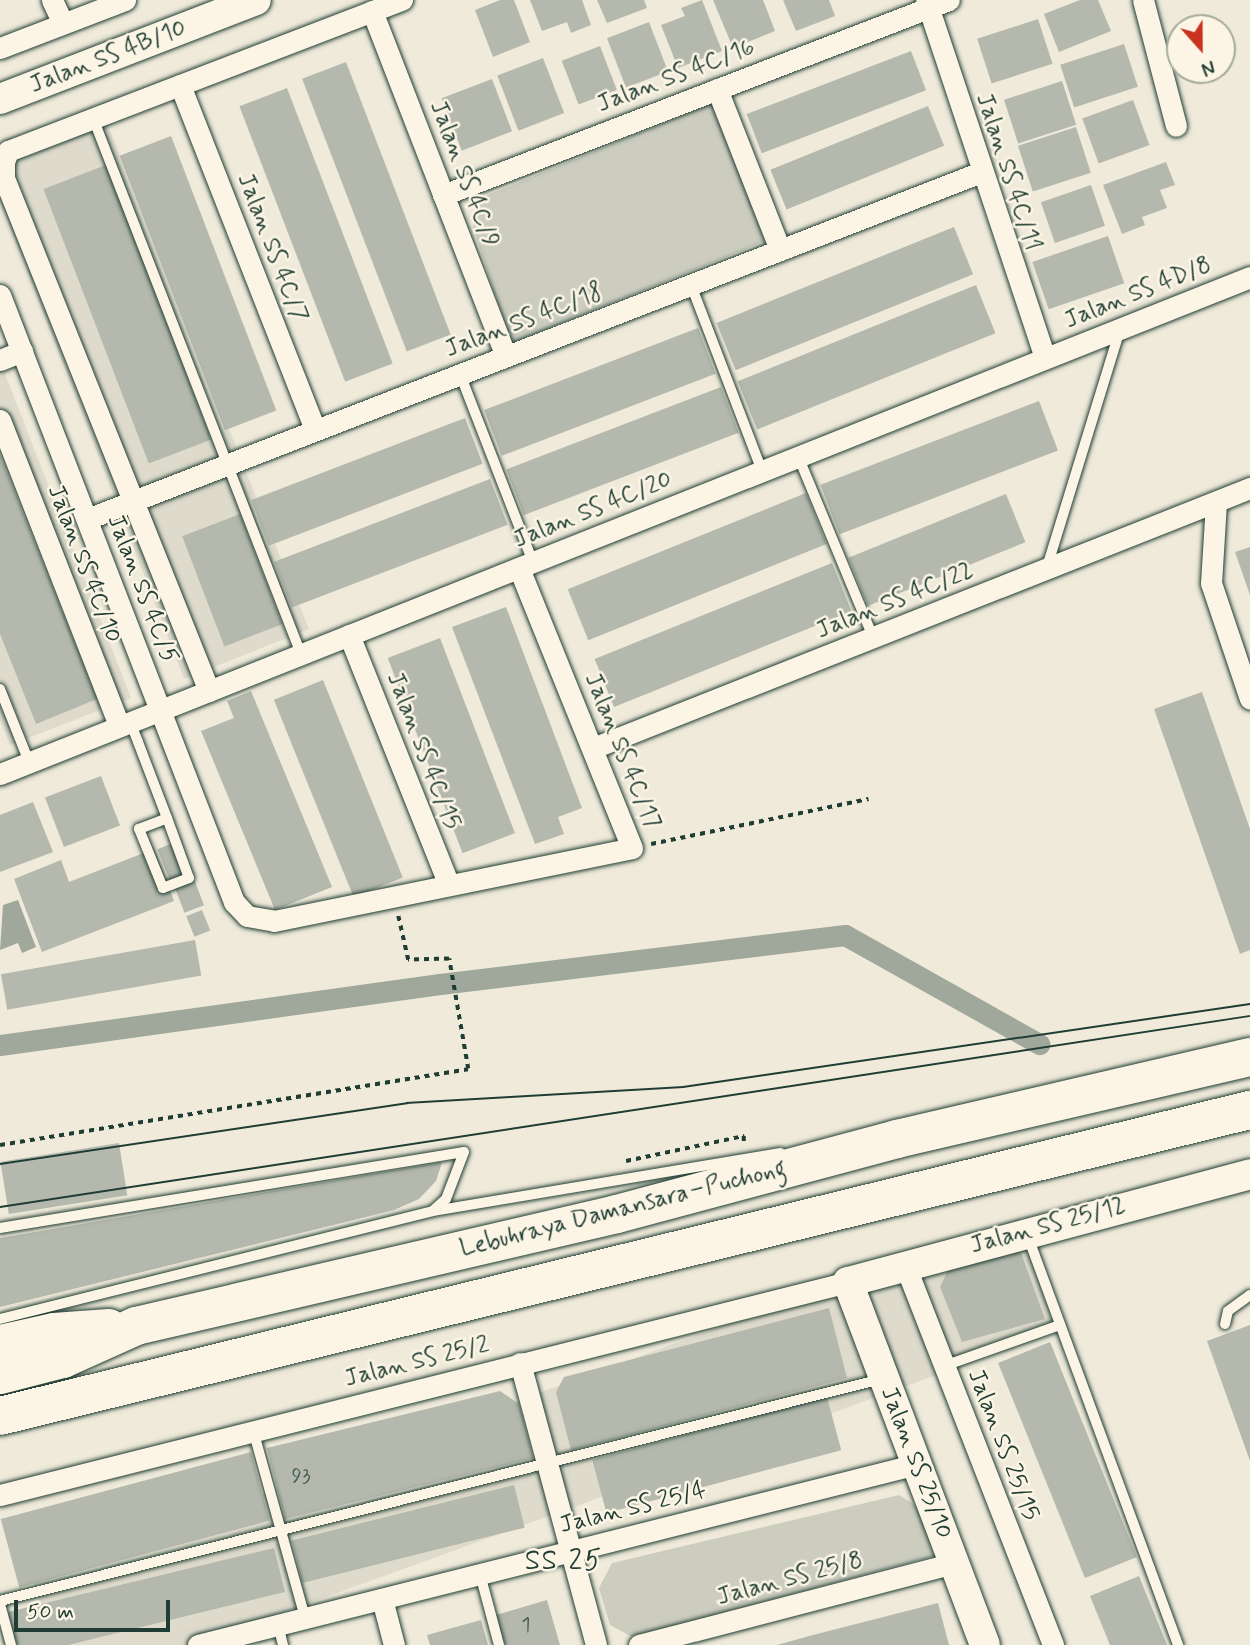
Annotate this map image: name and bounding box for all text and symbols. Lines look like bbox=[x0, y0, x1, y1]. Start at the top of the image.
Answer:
street label: Jalan SS 4B/10 bbox=[26, 14, 190, 100]
north arrow bbox=[1166, 14, 1236, 84]
street label: Jalan SS 4C/16 bbox=[593, 33, 759, 119]
text: N bbox=[1198, 53, 1218, 81]
street label: Jalan SS 4C/11 bbox=[969, 90, 1047, 254]
street label: Jalan SS 4C/9 bbox=[423, 97, 505, 251]
street label: Jalan SS 4C/7 bbox=[230, 170, 314, 326]
street label: Jalan SS 4D/8 bbox=[1060, 251, 1216, 335]
street label: Jalan SS 4C/18 bbox=[441, 278, 607, 364]
street label: Jalan SS 4C/20 bbox=[510, 465, 676, 555]
street label: Jalan SS 4C/10 bbox=[41, 481, 127, 647]
street label: Jalan SS 4C/5 bbox=[100, 511, 184, 667]
street label: Jalan SS 4C/22 bbox=[812, 556, 978, 646]
street label: Jalan SS 4C/15 bbox=[380, 668, 466, 834]
street label: Jalan SS 4C/17 bbox=[578, 669, 666, 833]
street label: Lebuhraya Damansara–Puchong bbox=[452, 1153, 794, 1265]
street label: Jalan SS 25/12 bbox=[967, 1191, 1129, 1261]
street label: Jalan SS 25/2 bbox=[342, 1330, 492, 1394]
street label: Jalan SS 25/15 bbox=[961, 1365, 1045, 1525]
street label: Jalan SS 25/10 bbox=[874, 1383, 958, 1543]
house number: 93 bbox=[291, 1463, 311, 1489]
street label: Jalan SS 25/4 bbox=[557, 1476, 709, 1540]
district label: SS 25 bbox=[527, 1545, 601, 1579]
street label: Jalan SS 25/8 bbox=[714, 1546, 866, 1612]
scale bar bbox=[18, 1586, 173, 1630]
text: 50 m bbox=[27, 1598, 74, 1626]
house number: 1 bbox=[521, 1612, 531, 1638]

